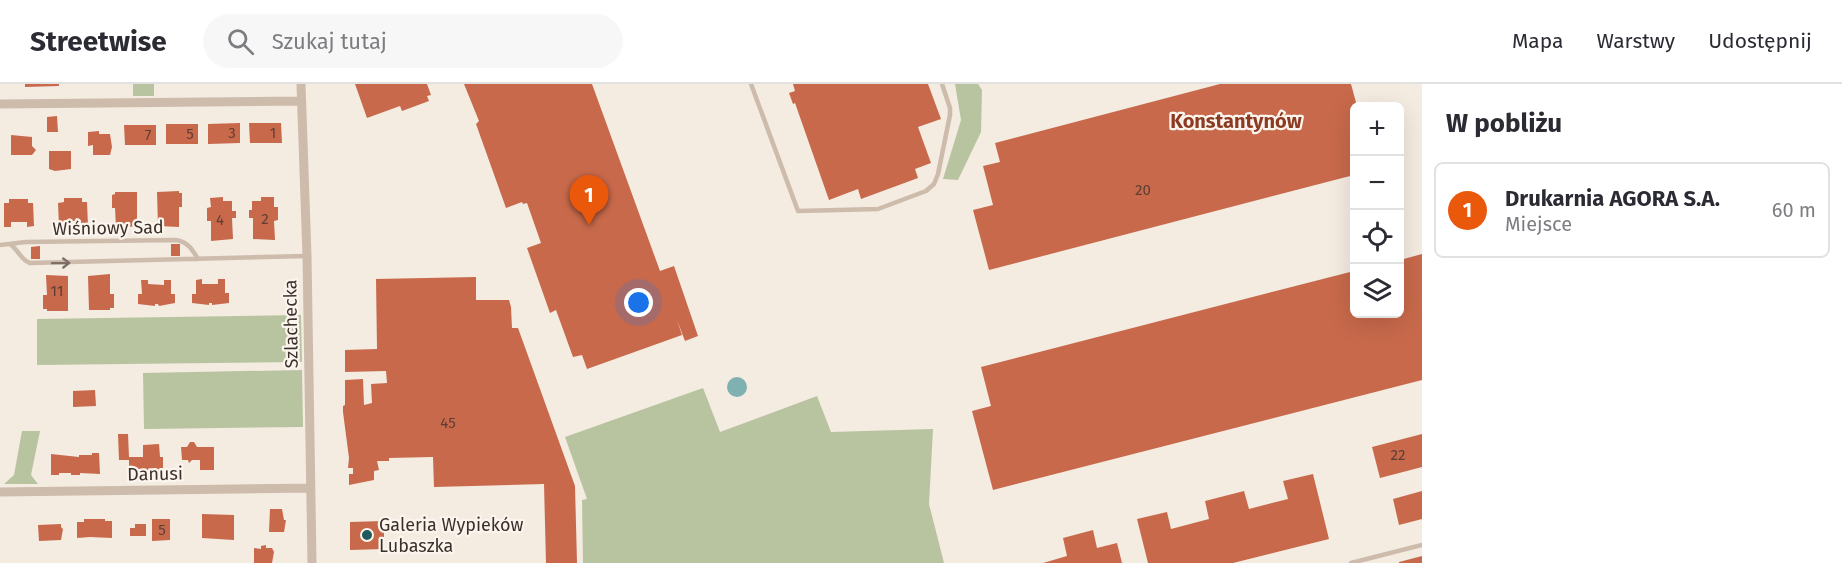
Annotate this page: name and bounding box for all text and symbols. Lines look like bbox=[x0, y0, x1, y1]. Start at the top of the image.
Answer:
search box bbox=[203, 14, 623, 68]
text: Streetwise bbox=[30, 25, 167, 58]
icon: search bbox=[224, 25, 257, 58]
text: Szukaj tutaj bbox=[272, 28, 387, 55]
text: Mapa bbox=[1512, 28, 1563, 54]
text: Warstwy bbox=[1596, 28, 1675, 54]
text: Udostępnij bbox=[1708, 28, 1812, 54]
map controls bbox=[1350, 102, 1404, 318]
button: + bbox=[1350, 102, 1404, 156]
text: W pobliżu bbox=[1446, 108, 1562, 139]
district label: Konstantynów bbox=[1170, 109, 1302, 133]
house number: 3 bbox=[228, 124, 236, 142]
house number: 1 bbox=[270, 124, 276, 142]
house number: 5 bbox=[186, 125, 194, 143]
house number: 7 bbox=[145, 126, 152, 144]
button: − bbox=[1350, 156, 1404, 210]
pin: 1 bbox=[570, 176, 608, 225]
house number: 20 bbox=[1135, 181, 1151, 199]
text: Drukarnia AGORA S.A. bbox=[1505, 185, 1720, 212]
text: 1 bbox=[1463, 198, 1472, 222]
text: 60 m bbox=[1772, 198, 1816, 222]
house number: 2 bbox=[261, 210, 269, 228]
button: locate bbox=[1350, 210, 1404, 264]
house number: 4 bbox=[216, 211, 224, 229]
text: Miejsce bbox=[1505, 212, 1572, 236]
street label: Wiśniowy Sad bbox=[52, 216, 164, 240]
one-way arrow bbox=[51, 257, 71, 268]
button: layers bbox=[1350, 264, 1404, 318]
street label: Szlachecka bbox=[279, 279, 303, 369]
house number: 11 bbox=[51, 282, 63, 300]
your location bbox=[624, 288, 653, 317]
house number: 45 bbox=[440, 414, 456, 432]
house number: 22 bbox=[1391, 446, 1405, 464]
street label: Danusi bbox=[127, 463, 183, 485]
place label: Galeria Wypieków Lubaszka bbox=[379, 514, 523, 557]
house number: 5 bbox=[158, 521, 166, 539]
marker: Galeria Wypieków Lubaszka bbox=[360, 528, 374, 542]

